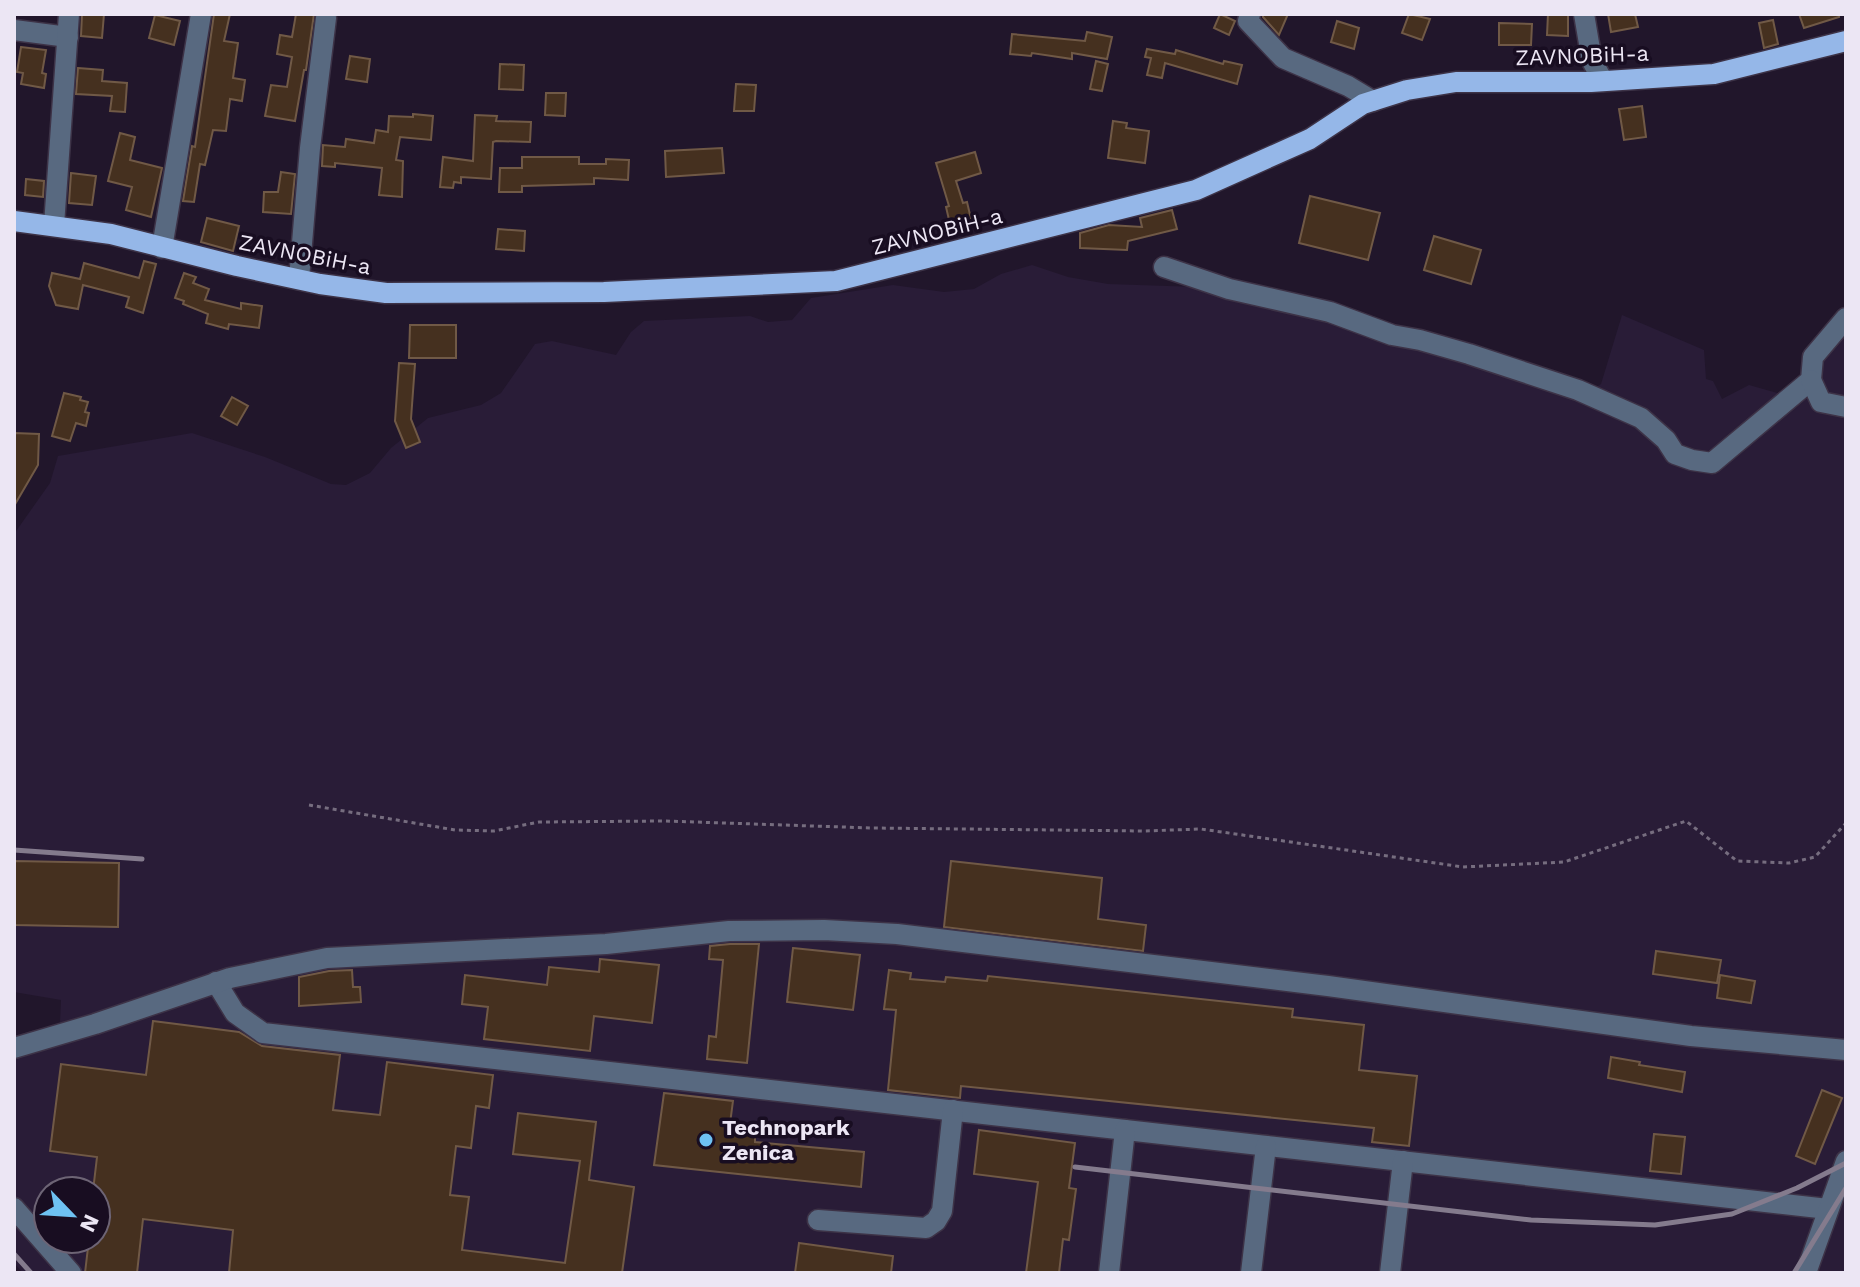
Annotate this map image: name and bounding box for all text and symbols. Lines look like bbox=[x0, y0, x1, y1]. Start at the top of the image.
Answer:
street label: ZAVNOBiH-a bbox=[1515, 41, 1649, 70]
street label: ZAVNOBiH-a bbox=[869, 203, 1005, 260]
street label: ZAVNOBiH-a bbox=[237, 229, 373, 280]
place label: Technopark Zenica bbox=[722, 1115, 850, 1165]
marker: Technopark Zenica bbox=[697, 1131, 715, 1149]
north arrow bbox=[32, 1175, 112, 1255]
text: N bbox=[75, 1211, 104, 1236]

